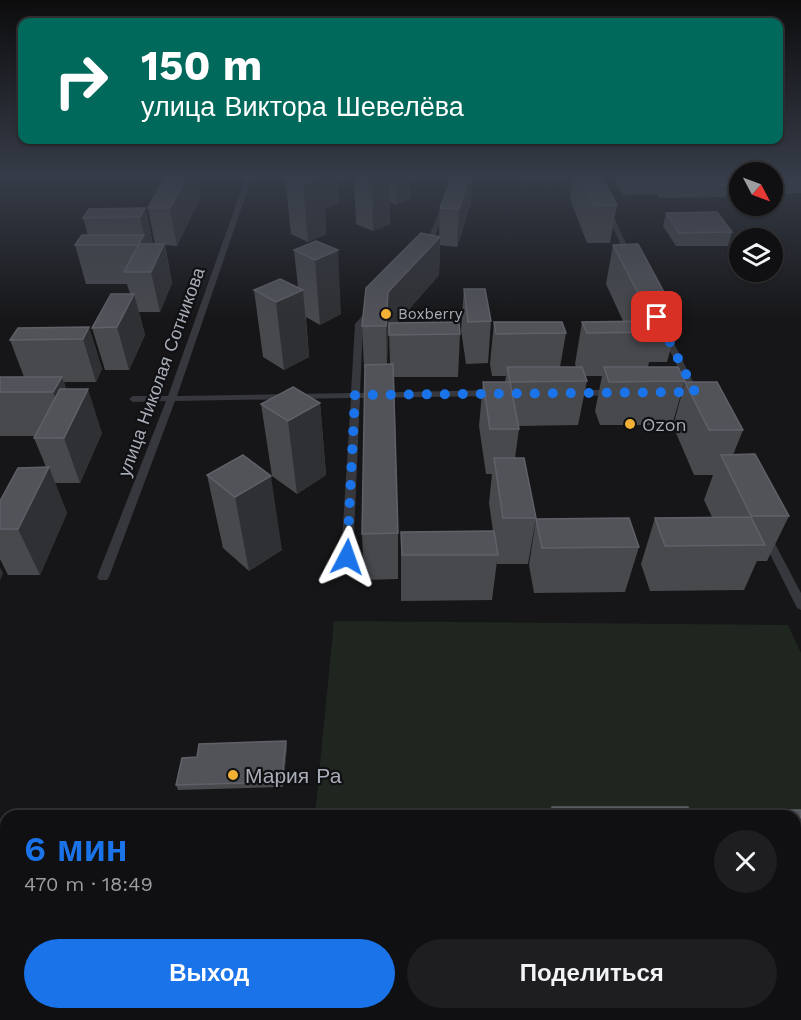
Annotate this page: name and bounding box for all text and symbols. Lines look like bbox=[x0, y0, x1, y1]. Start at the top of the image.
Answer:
text: 150 m bbox=[141, 41, 262, 90]
icon: right bbox=[42, 42, 120, 120]
text: улица Виктора Шевелёва bbox=[141, 91, 464, 123]
north arrow bbox=[729, 162, 783, 216]
map controls bbox=[729, 162, 783, 282]
button: layers bbox=[729, 228, 783, 282]
street label: улица Николая Сотникова bbox=[113, 264, 209, 479]
pin bbox=[631, 291, 682, 342]
icon: arrive bbox=[640, 300, 673, 333]
place label: Boxberry bbox=[398, 305, 463, 323]
marker: Boxberry bbox=[379, 307, 393, 321]
place label: Ozon bbox=[642, 414, 687, 435]
marker: Ozon bbox=[623, 417, 637, 431]
position arrow bbox=[315, 525, 379, 589]
place label: Мария Ра bbox=[245, 763, 342, 788]
marker: Мария Ра bbox=[226, 768, 240, 782]
text: 6 мин bbox=[24, 828, 128, 870]
button: close bbox=[714, 830, 777, 893]
text: 470 m · 18:49 bbox=[24, 872, 153, 896]
button: Выход bbox=[24, 939, 395, 1008]
button: Поделиться bbox=[407, 939, 777, 1008]

